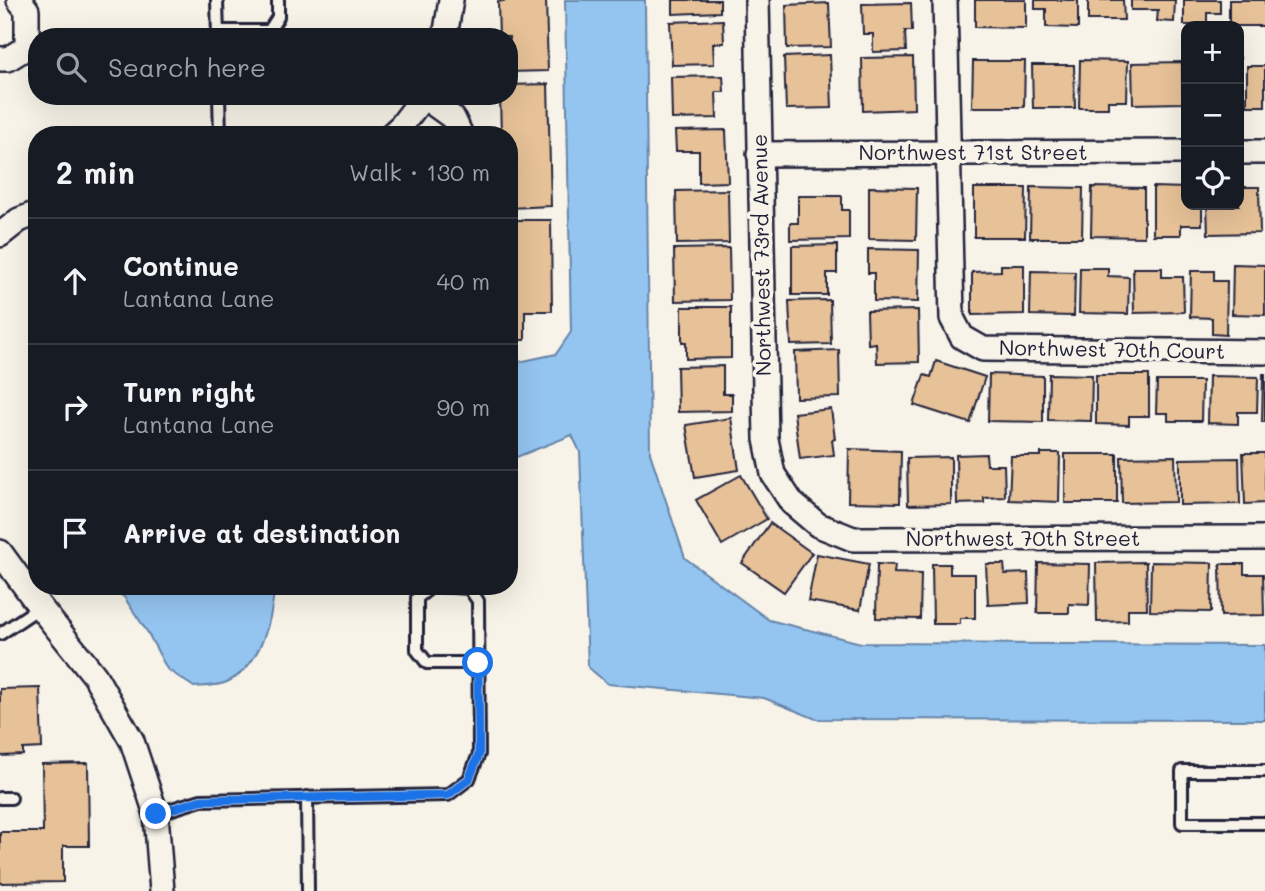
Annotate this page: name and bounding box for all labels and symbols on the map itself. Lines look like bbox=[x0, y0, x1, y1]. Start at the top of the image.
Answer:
street label: Northwest 73rd Avenue bbox=[745, 134, 776, 376]
street label: Northwest 71st Street bbox=[858, 138, 1088, 165]
street label: Northwest 70th Court bbox=[999, 333, 1225, 364]
street label: Northwest 70th Street bbox=[906, 524, 1140, 551]
route start bbox=[462, 647, 493, 678]
route end bbox=[140, 798, 171, 829]

